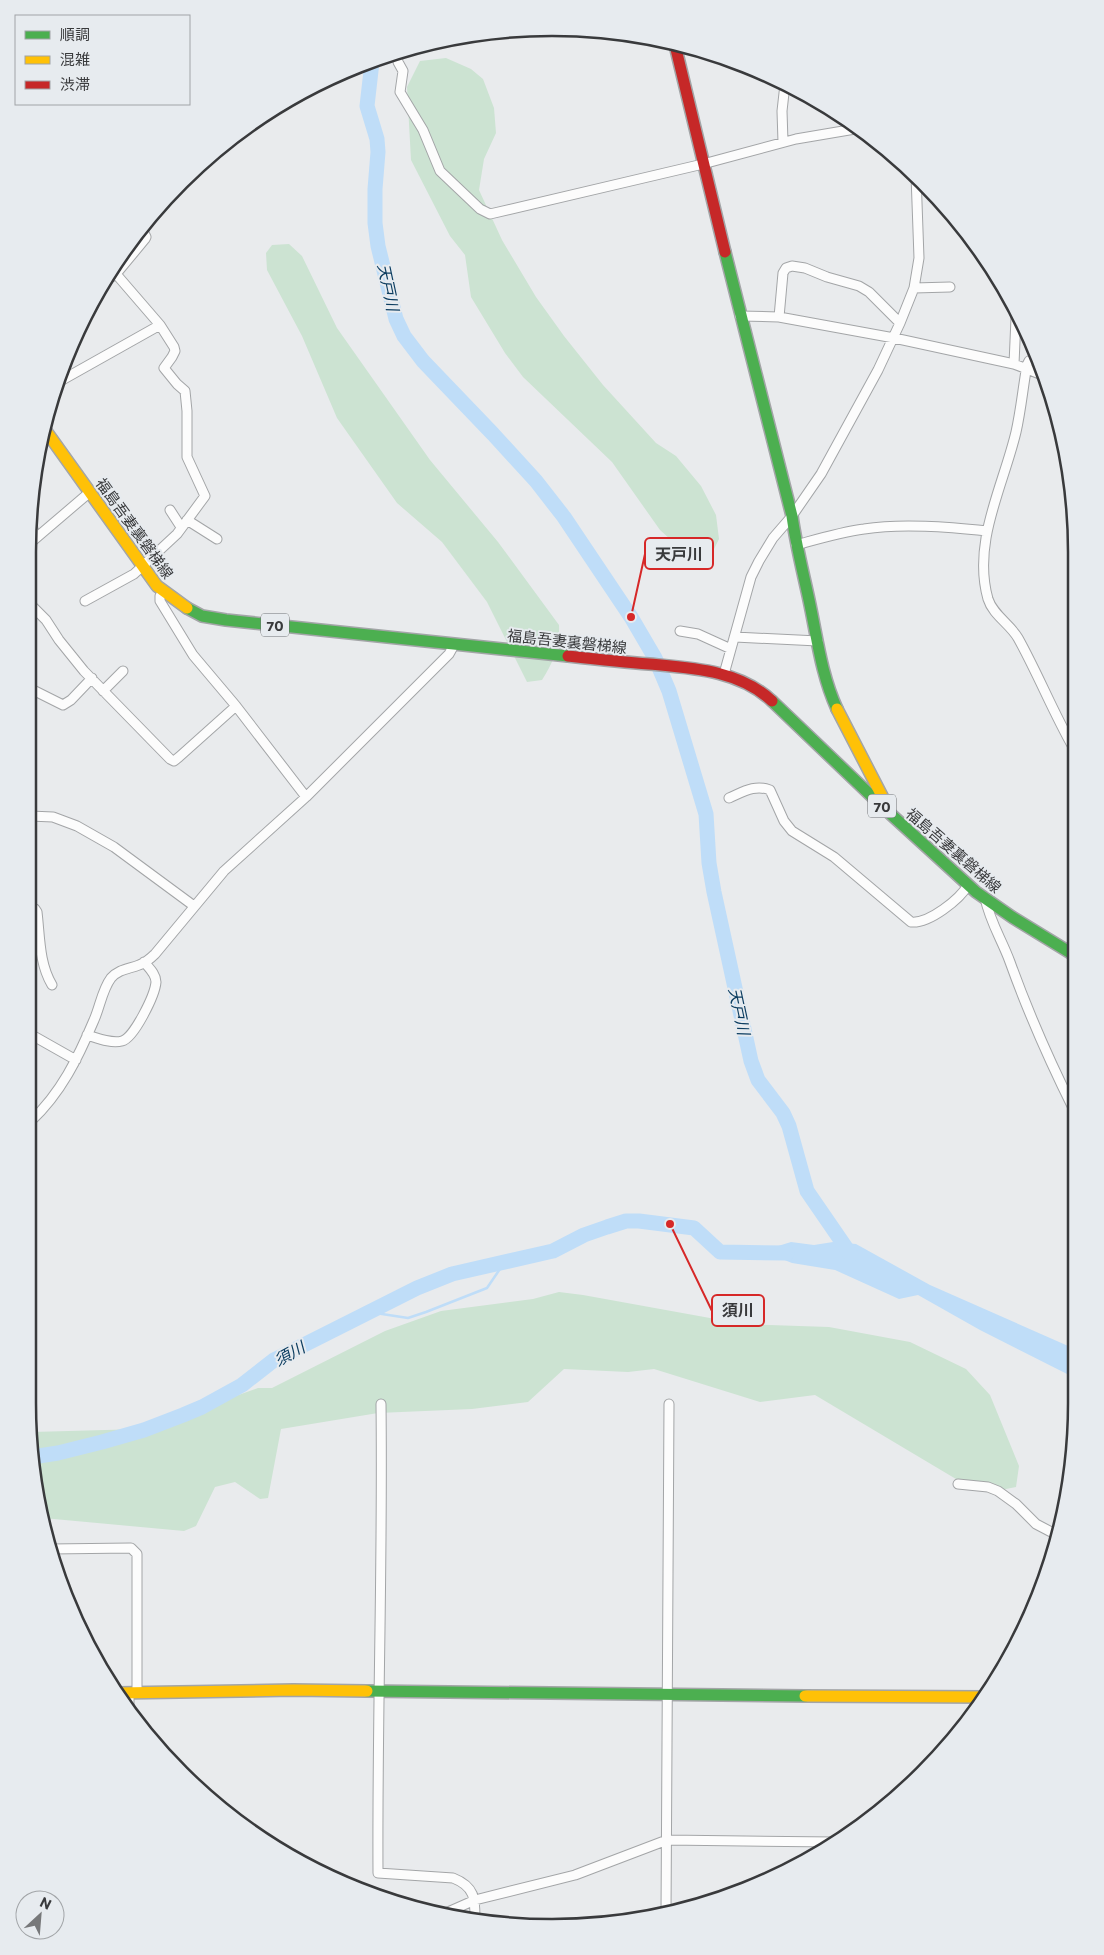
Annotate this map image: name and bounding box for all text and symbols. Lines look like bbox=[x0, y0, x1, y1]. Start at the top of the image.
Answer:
legend bbox=[15, 15, 190, 105]
text: 順調 bbox=[60, 25, 90, 43]
text: 混雑 bbox=[60, 50, 90, 68]
text: 渋滞 bbox=[60, 75, 90, 93]
water label: 天戸川 bbox=[375, 262, 404, 314]
street label: 福島吾妻裏磐梯線 bbox=[92, 474, 178, 582]
callout: 天戸川 bbox=[645, 538, 713, 569]
text: 天戸川 bbox=[655, 544, 703, 563]
road number: 70 bbox=[261, 614, 289, 636]
street label: 福島吾妻裏磐梯線 bbox=[506, 626, 628, 656]
road number: 70 bbox=[868, 794, 896, 818]
street label: 福島吾妻裏磐梯線 bbox=[903, 804, 1005, 896]
water label: 天戸川 bbox=[726, 986, 755, 1038]
callout: 須川 bbox=[712, 1295, 764, 1326]
text: 須川 bbox=[722, 1300, 754, 1319]
water label: 須川 bbox=[270, 1336, 309, 1369]
north arrow bbox=[15, 1890, 65, 1940]
text: N bbox=[37, 1893, 54, 1913]

